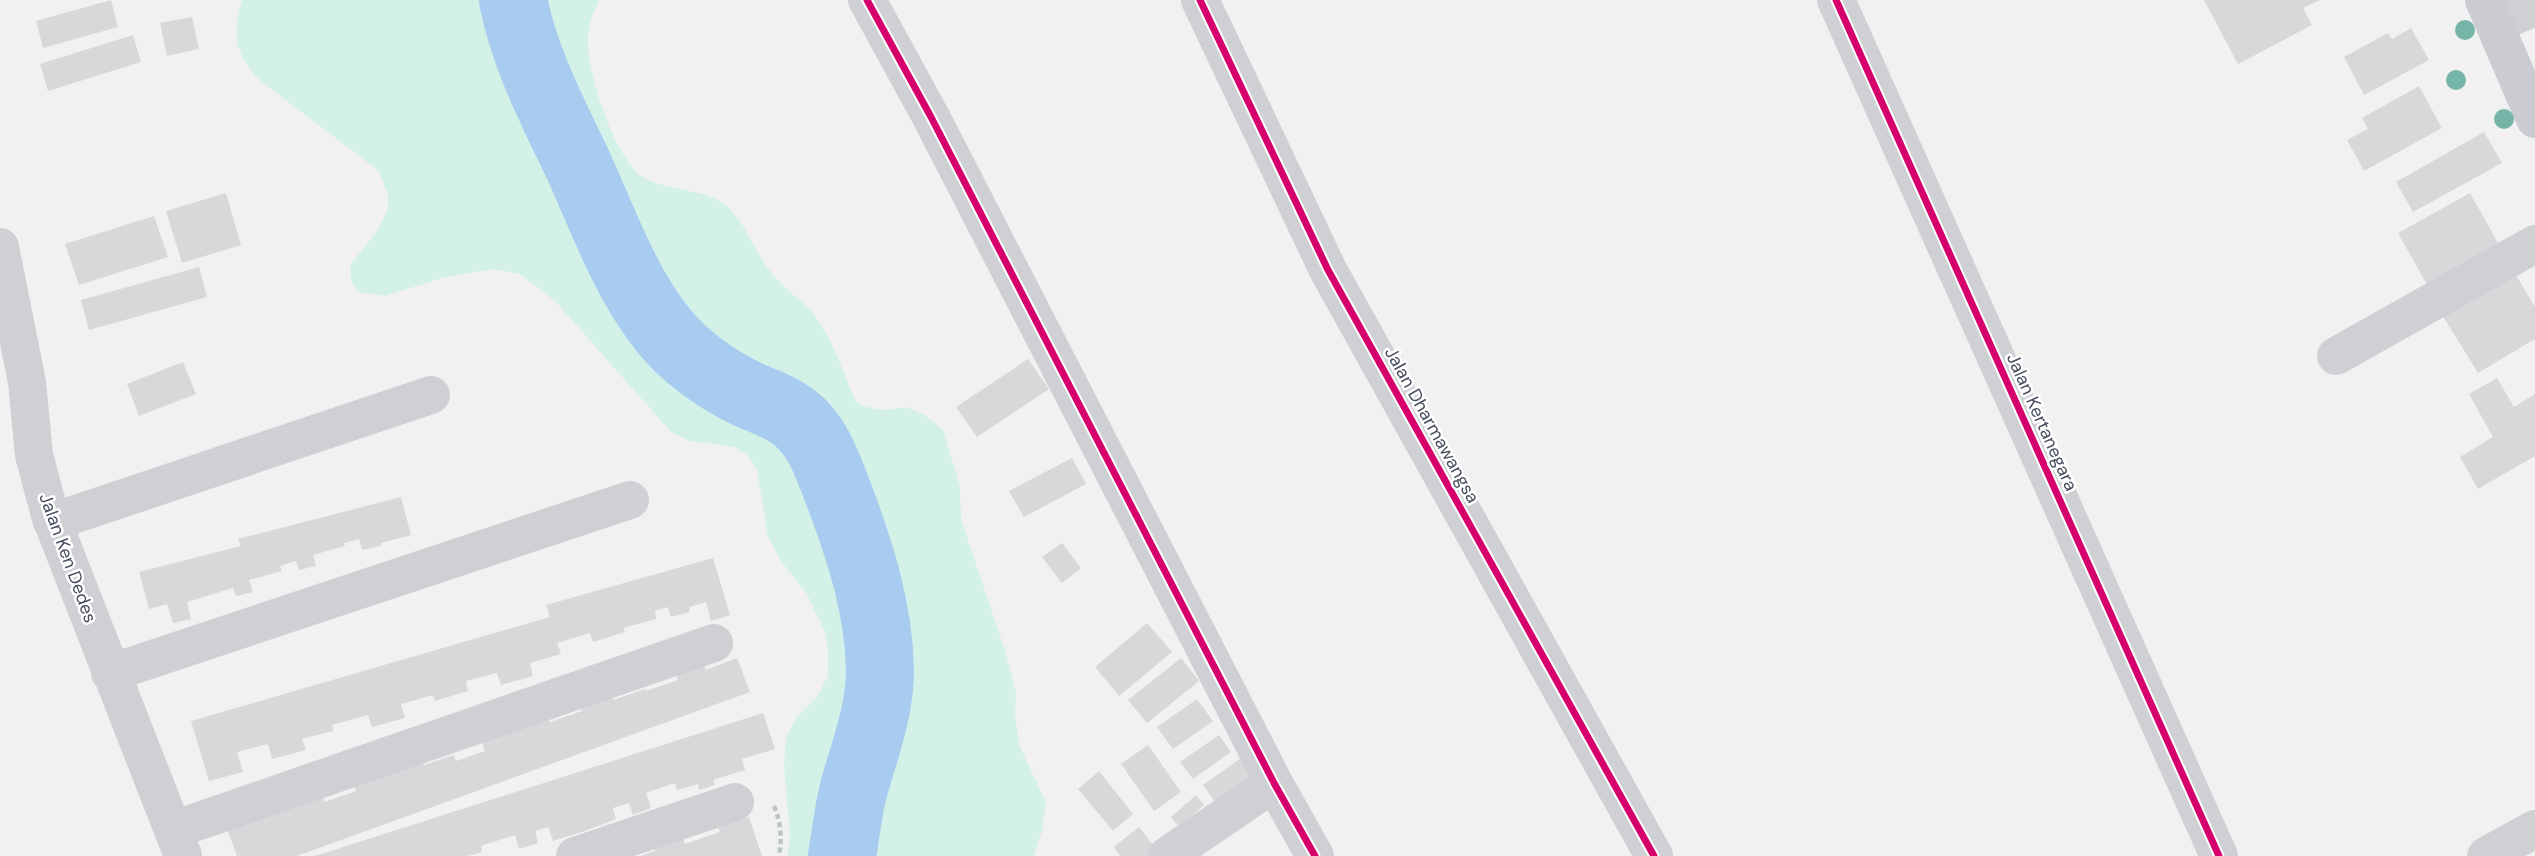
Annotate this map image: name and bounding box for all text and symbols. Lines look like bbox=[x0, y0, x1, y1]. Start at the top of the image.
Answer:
street label: Jalan Dharmawangsa bbox=[1379, 343, 1485, 507]
street label: Jalan Kertanegara bbox=[2001, 349, 2083, 495]
street label: Jalan Ken Dedes bbox=[33, 490, 103, 626]

